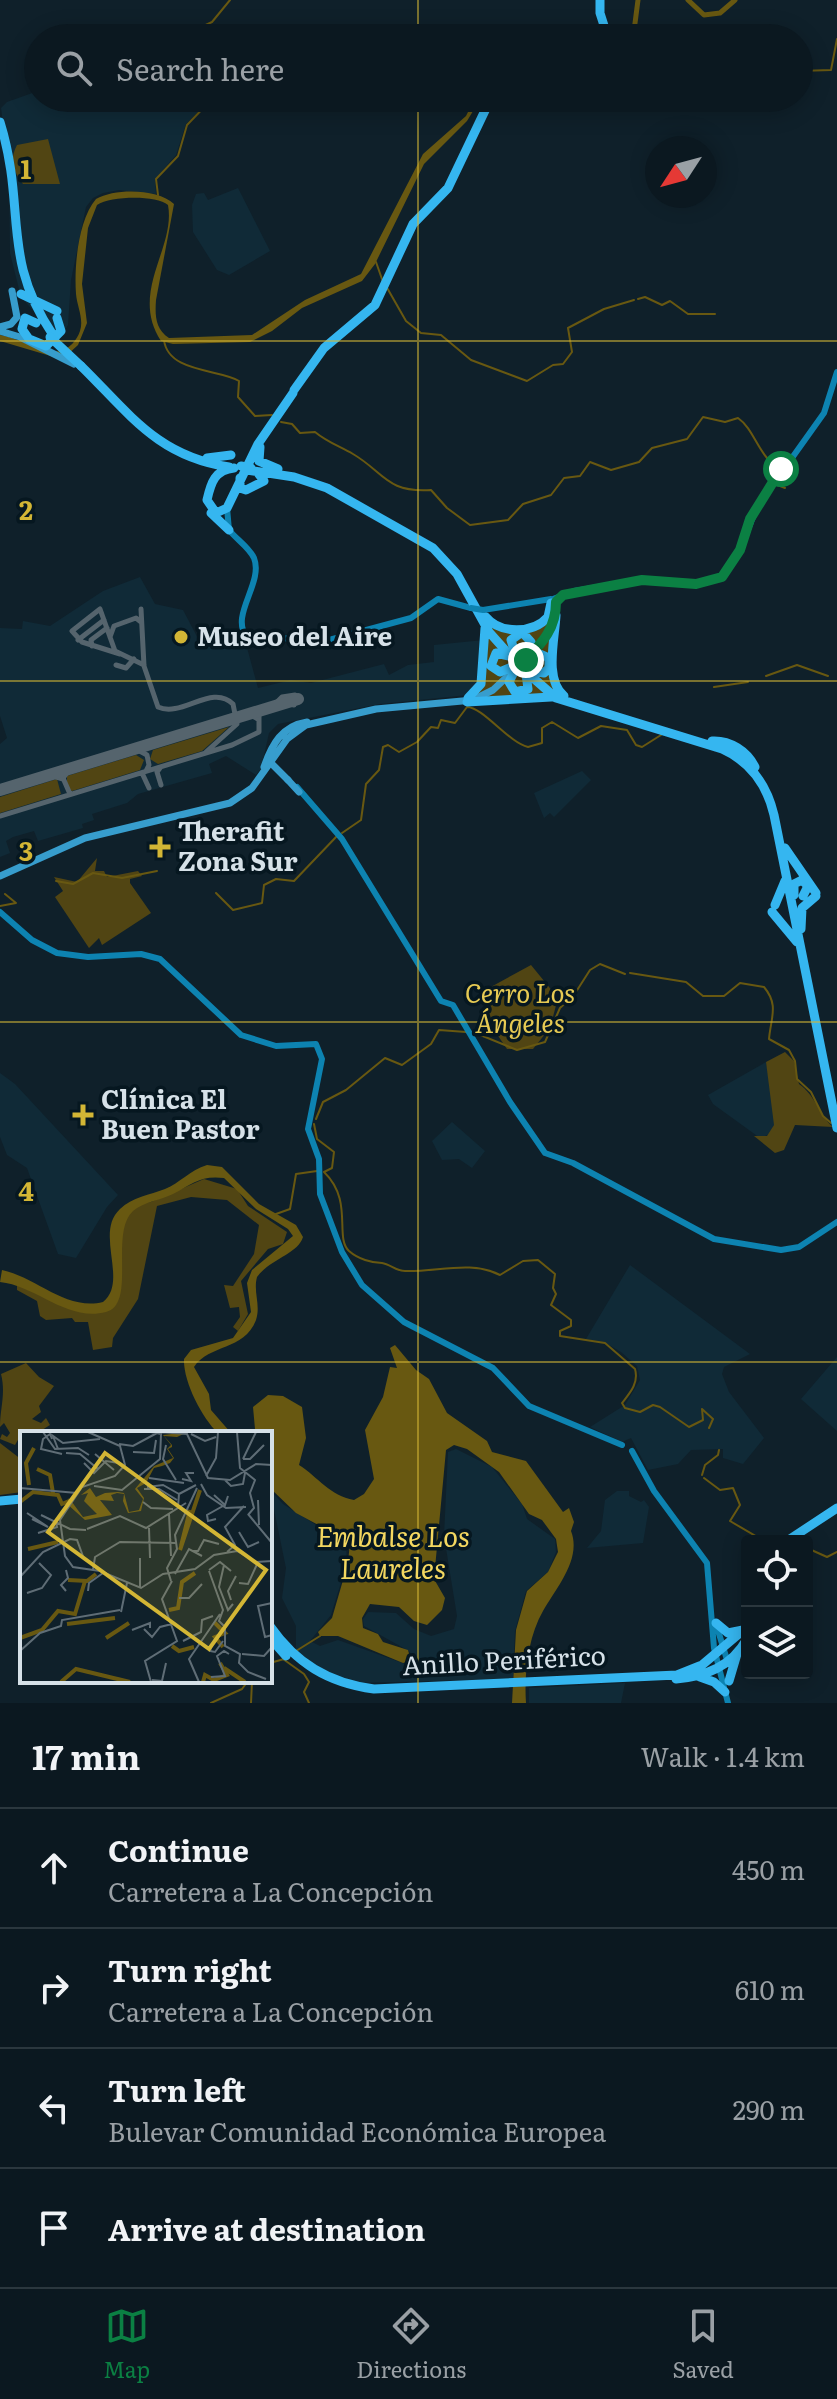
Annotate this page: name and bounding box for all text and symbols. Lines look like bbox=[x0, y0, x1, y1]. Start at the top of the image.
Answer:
search box bbox=[24, 24, 813, 112]
icon: search bbox=[52, 46, 96, 90]
text: Search here bbox=[116, 46, 284, 90]
north arrow bbox=[645, 136, 717, 208]
text: 1 bbox=[21, 148, 32, 187]
route start bbox=[763, 451, 799, 487]
text: 2 bbox=[19, 489, 33, 528]
place label: Museo del Aire bbox=[197, 615, 392, 654]
marker: Museo del Aire bbox=[172, 628, 190, 646]
route end bbox=[508, 642, 544, 678]
place label: Therafit Zona Sur bbox=[178, 810, 298, 879]
text: 3 bbox=[19, 830, 33, 869]
marker: Therafit Zona Sur bbox=[149, 836, 171, 858]
park label: Cerro Los Ángeles bbox=[465, 972, 575, 1041]
place label: Clínica El Buen Pastor bbox=[101, 1078, 260, 1147]
marker: Clínica El Buen Pastor bbox=[72, 1104, 94, 1126]
text: 4 bbox=[18, 1170, 34, 1209]
inset map bbox=[20, 1431, 272, 1683]
water label: Embalse Los Laureles bbox=[316, 1514, 470, 1588]
map controls bbox=[741, 1535, 813, 1679]
button: locate bbox=[741, 1535, 813, 1607]
button: layers bbox=[741, 1607, 813, 1679]
street label: Anillo Periférico bbox=[401, 1634, 607, 1683]
text: 17 min bbox=[32, 1730, 140, 1780]
text: Walk · 1.4 km bbox=[641, 1736, 805, 1775]
text: Continue bbox=[108, 1827, 249, 1871]
icon: ahead bbox=[32, 1846, 76, 1890]
text: 450 m bbox=[732, 1849, 805, 1888]
text: Carretera a La Concepción bbox=[108, 1871, 433, 1910]
text: Turn right bbox=[108, 1947, 272, 1991]
icon: right bbox=[32, 1966, 76, 2010]
text: 610 m bbox=[735, 1969, 805, 2008]
text: Carretera a La Concepción bbox=[108, 1991, 433, 2030]
text: Turn left bbox=[108, 2067, 246, 2111]
icon: left bbox=[32, 2086, 76, 2130]
text: 290 m bbox=[733, 2089, 805, 2128]
text: Bulevar Comunidad Económica Europea bbox=[108, 2111, 606, 2150]
icon: arrive bbox=[32, 2206, 76, 2250]
text: Arrive at destination bbox=[108, 2206, 425, 2250]
tab: Map bbox=[103, 2304, 150, 2385]
tab: Directions bbox=[356, 2304, 466, 2385]
tab: Saved bbox=[673, 2304, 734, 2385]

